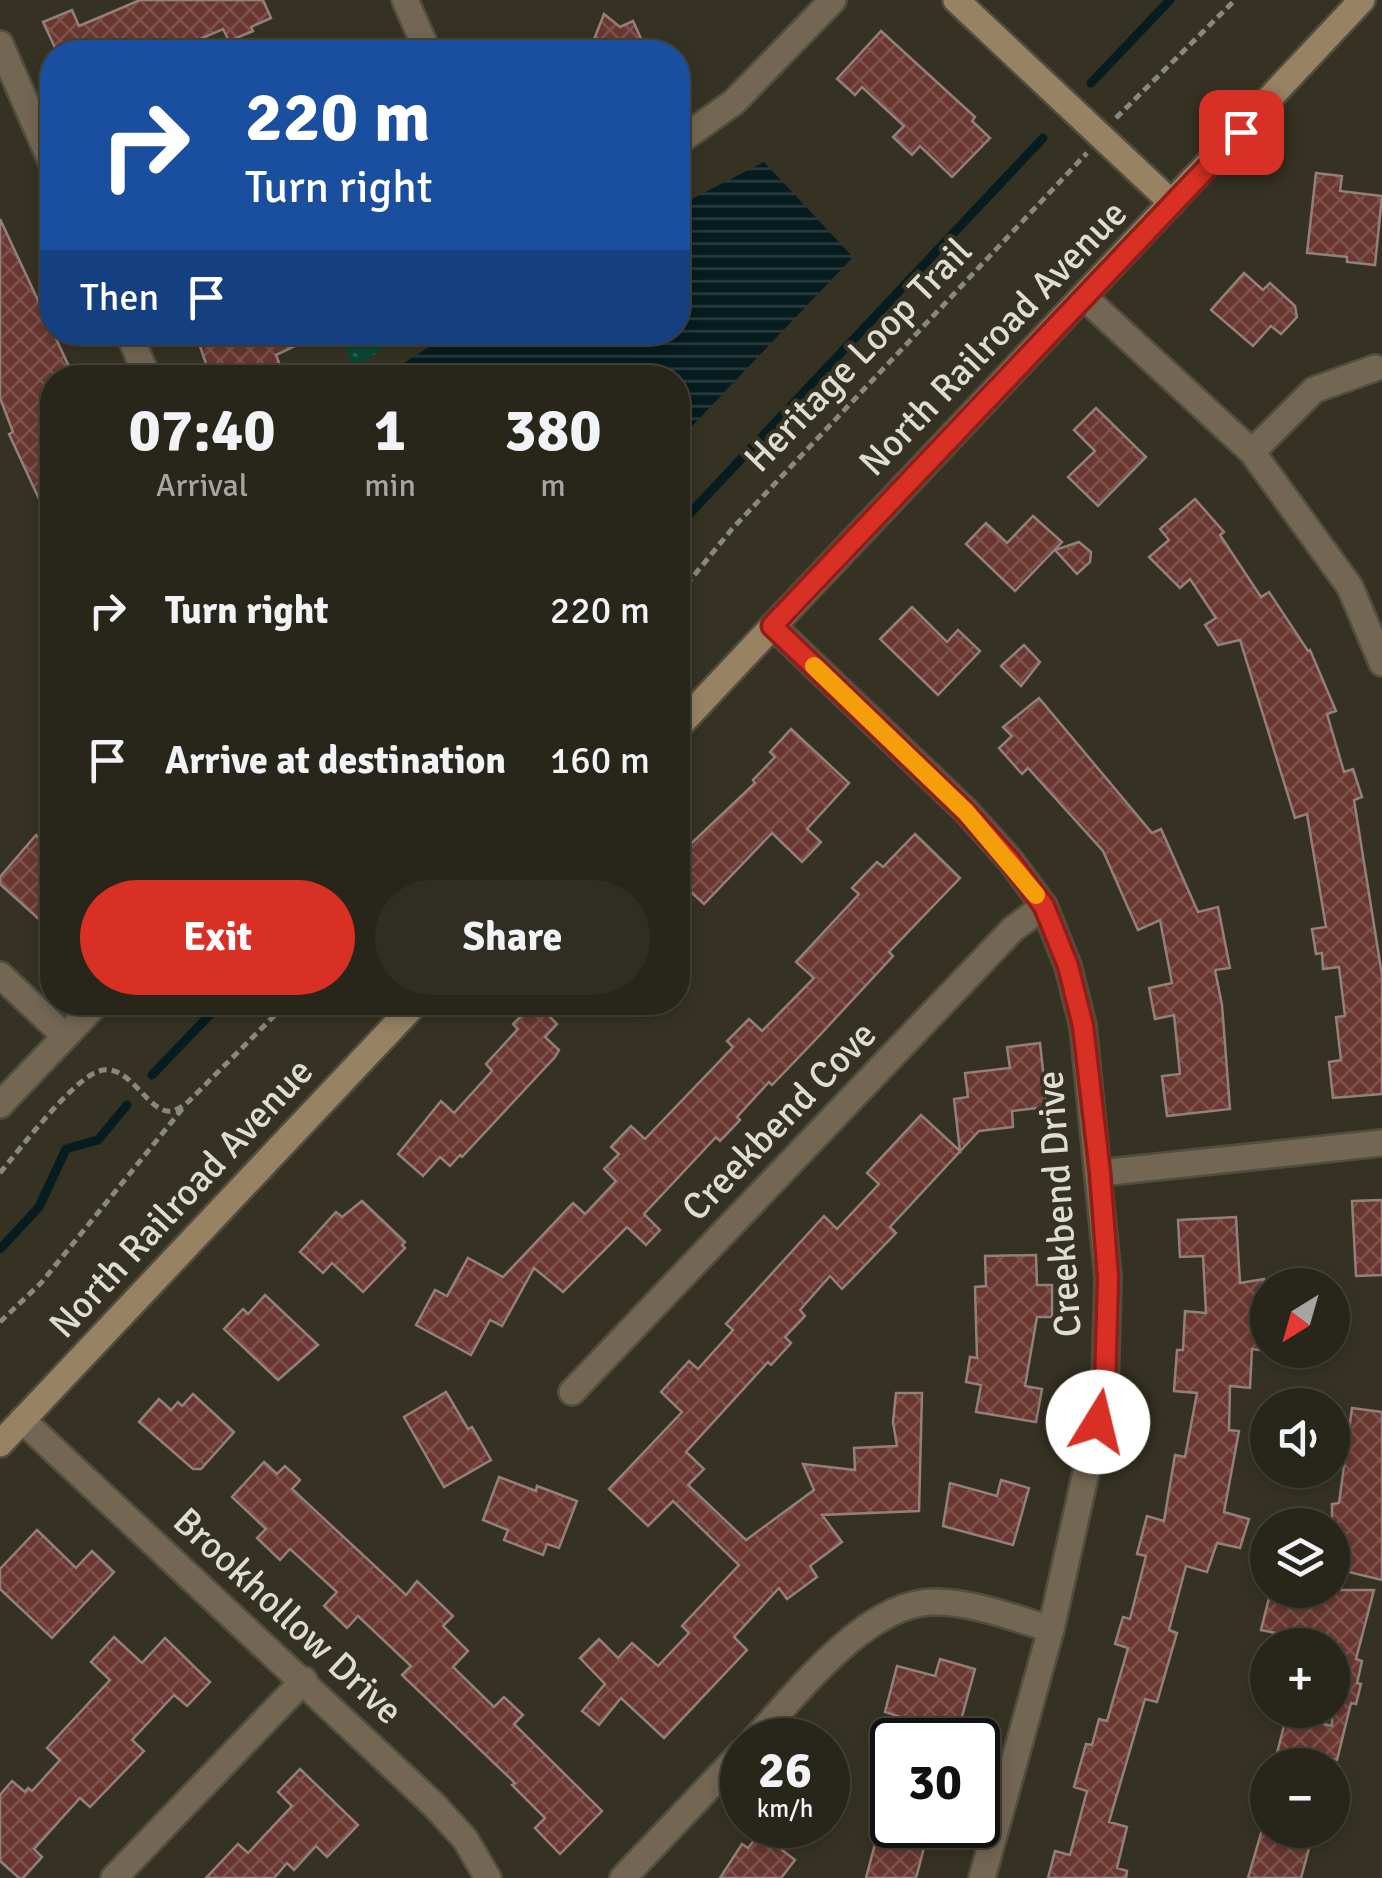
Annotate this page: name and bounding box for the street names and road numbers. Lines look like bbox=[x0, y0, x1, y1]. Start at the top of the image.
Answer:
street label: North Railroad Avenue bbox=[849, 190, 1137, 486]
street label: Heritage Loop Trail bbox=[734, 228, 982, 482]
street label: Creekbend Cove bbox=[672, 1011, 886, 1231]
street label: North Railroad Avenue bbox=[39, 1048, 323, 1348]
street label: Creekbend Drive bbox=[1026, 1069, 1092, 1339]
street label: Brookhollow Drive bbox=[164, 1498, 412, 1734]

